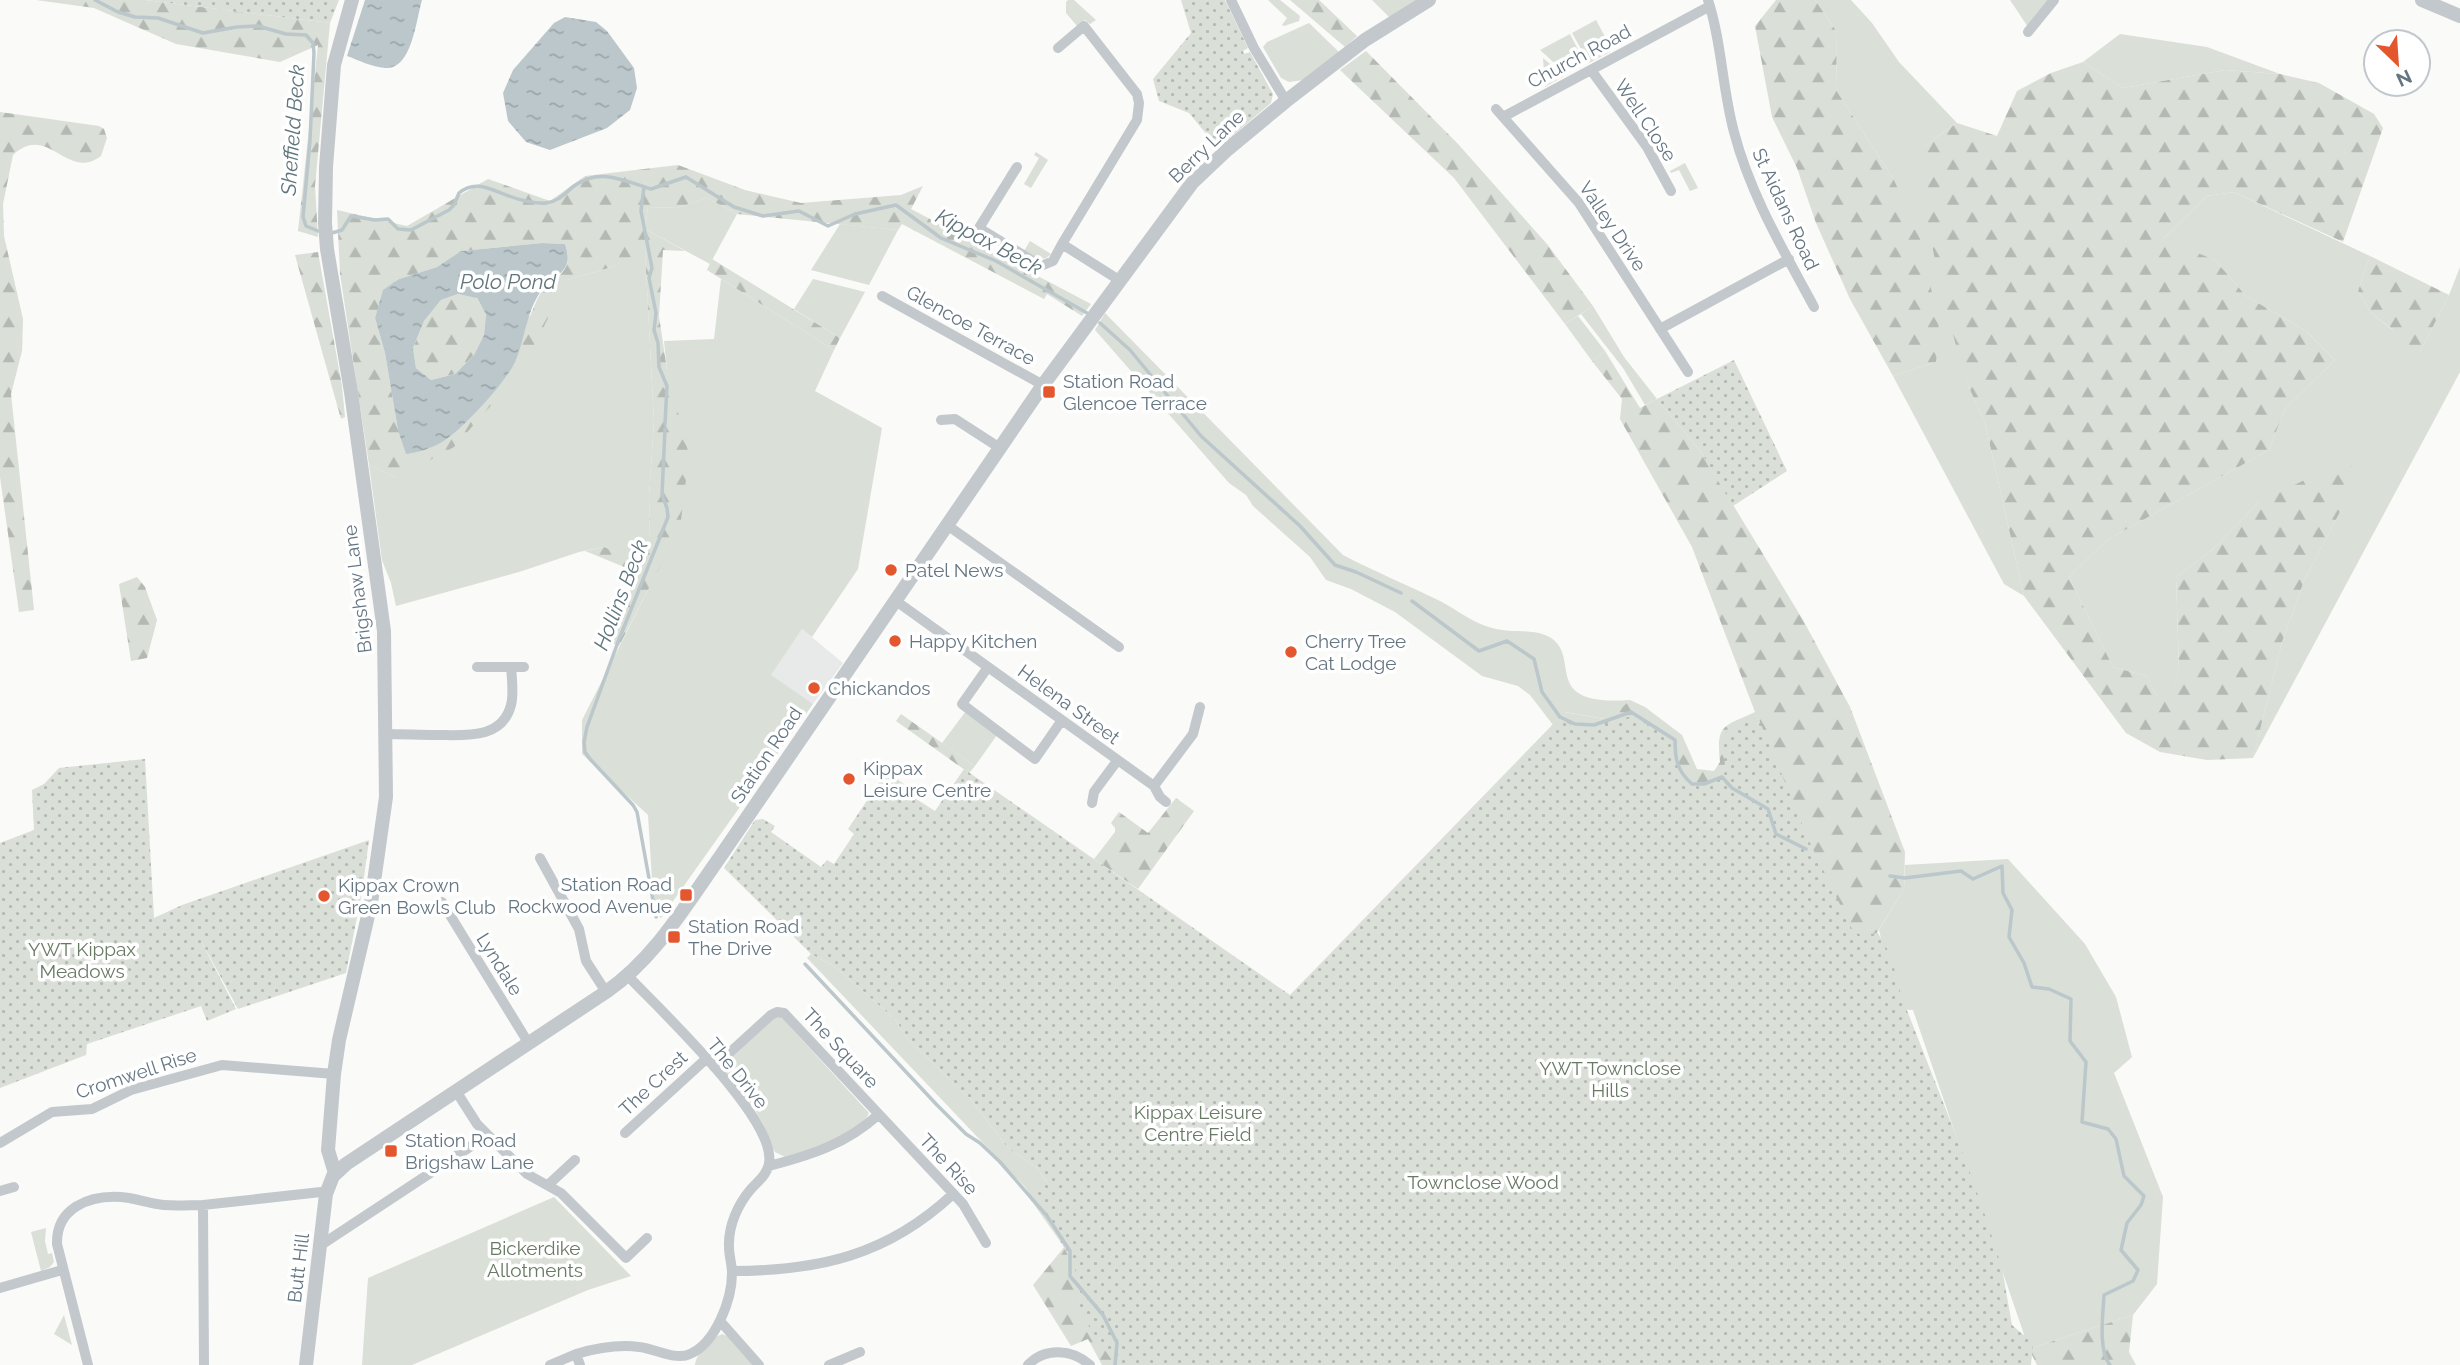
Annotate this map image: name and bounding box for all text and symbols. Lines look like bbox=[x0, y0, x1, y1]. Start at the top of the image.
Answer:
street label: Church Road bbox=[1524, 20, 1634, 92]
north arrow bbox=[2362, 28, 2432, 98]
water label: Sheffield Beck bbox=[275, 64, 310, 197]
text: N bbox=[2393, 65, 2415, 91]
street label: Well Close bbox=[1611, 75, 1681, 165]
street label: Berry Lane bbox=[1164, 105, 1248, 187]
street label: St Aidans Road bbox=[1748, 145, 1824, 273]
street label: Valley Drive bbox=[1575, 177, 1651, 275]
water label: Kippax Beck bbox=[932, 203, 1047, 280]
water label: Polo Pond bbox=[460, 269, 556, 294]
street label: Glencoe Terrace bbox=[903, 281, 1039, 369]
place label: Station Road Glencoe Terrace bbox=[1063, 370, 1207, 414]
marker: Station Road Glencoe Terrace bbox=[1041, 384, 1057, 400]
street label: Brigshaw Lane bbox=[338, 524, 376, 654]
water label: Hollins Beck bbox=[588, 536, 653, 653]
place label: Patel News bbox=[905, 559, 1004, 581]
marker: Patel News bbox=[883, 562, 899, 578]
place label: Happy Kitchen bbox=[909, 630, 1037, 652]
place label: Cherry Tree Cat Lodge bbox=[1305, 630, 1406, 674]
marker: Happy Kitchen bbox=[887, 633, 903, 649]
marker: Cherry Tree Cat Lodge bbox=[1283, 644, 1299, 660]
street label: Helena Street bbox=[1014, 660, 1125, 749]
place label: Chickandos bbox=[828, 677, 930, 699]
marker: Chickandos bbox=[806, 680, 822, 696]
street label: Station Road bbox=[726, 703, 806, 807]
place label: Kippax Leisure Centre bbox=[863, 757, 991, 801]
marker: Kippax Leisure Centre bbox=[841, 771, 857, 787]
place label: Station Road Rockwood Avenue bbox=[508, 873, 672, 917]
place label: Kippax Crown Green Bowls Club bbox=[338, 874, 496, 918]
marker: Station Road Rockwood Avenue bbox=[678, 887, 694, 903]
marker: Kippax Crown Green Bowls Club bbox=[316, 888, 332, 904]
place label: Station Road The Drive bbox=[688, 915, 799, 959]
street label: Lyndale bbox=[472, 929, 528, 999]
marker: Station Road The Drive bbox=[666, 929, 682, 945]
park label: YWT Kippax Meadows bbox=[28, 938, 136, 982]
street label: The Square bbox=[798, 1004, 884, 1092]
street label: The Drive bbox=[703, 1033, 773, 1113]
street label: Cromwell Rise bbox=[73, 1043, 199, 1103]
street label: The Crest bbox=[615, 1046, 692, 1120]
park label: YWT Townclose Hills bbox=[1539, 1057, 1681, 1101]
park label: Kippax Leisure Centre Field bbox=[1134, 1101, 1262, 1145]
place label: Station Road Brigshaw Lane bbox=[405, 1129, 534, 1173]
street label: The Rise bbox=[915, 1129, 983, 1199]
marker: Station Road Brigshaw Lane bbox=[383, 1143, 399, 1159]
park label: Townclose Wood bbox=[1407, 1171, 1559, 1193]
street label: Butt Hill bbox=[283, 1231, 313, 1304]
park label: Bickerdike Allotments bbox=[487, 1237, 583, 1281]

